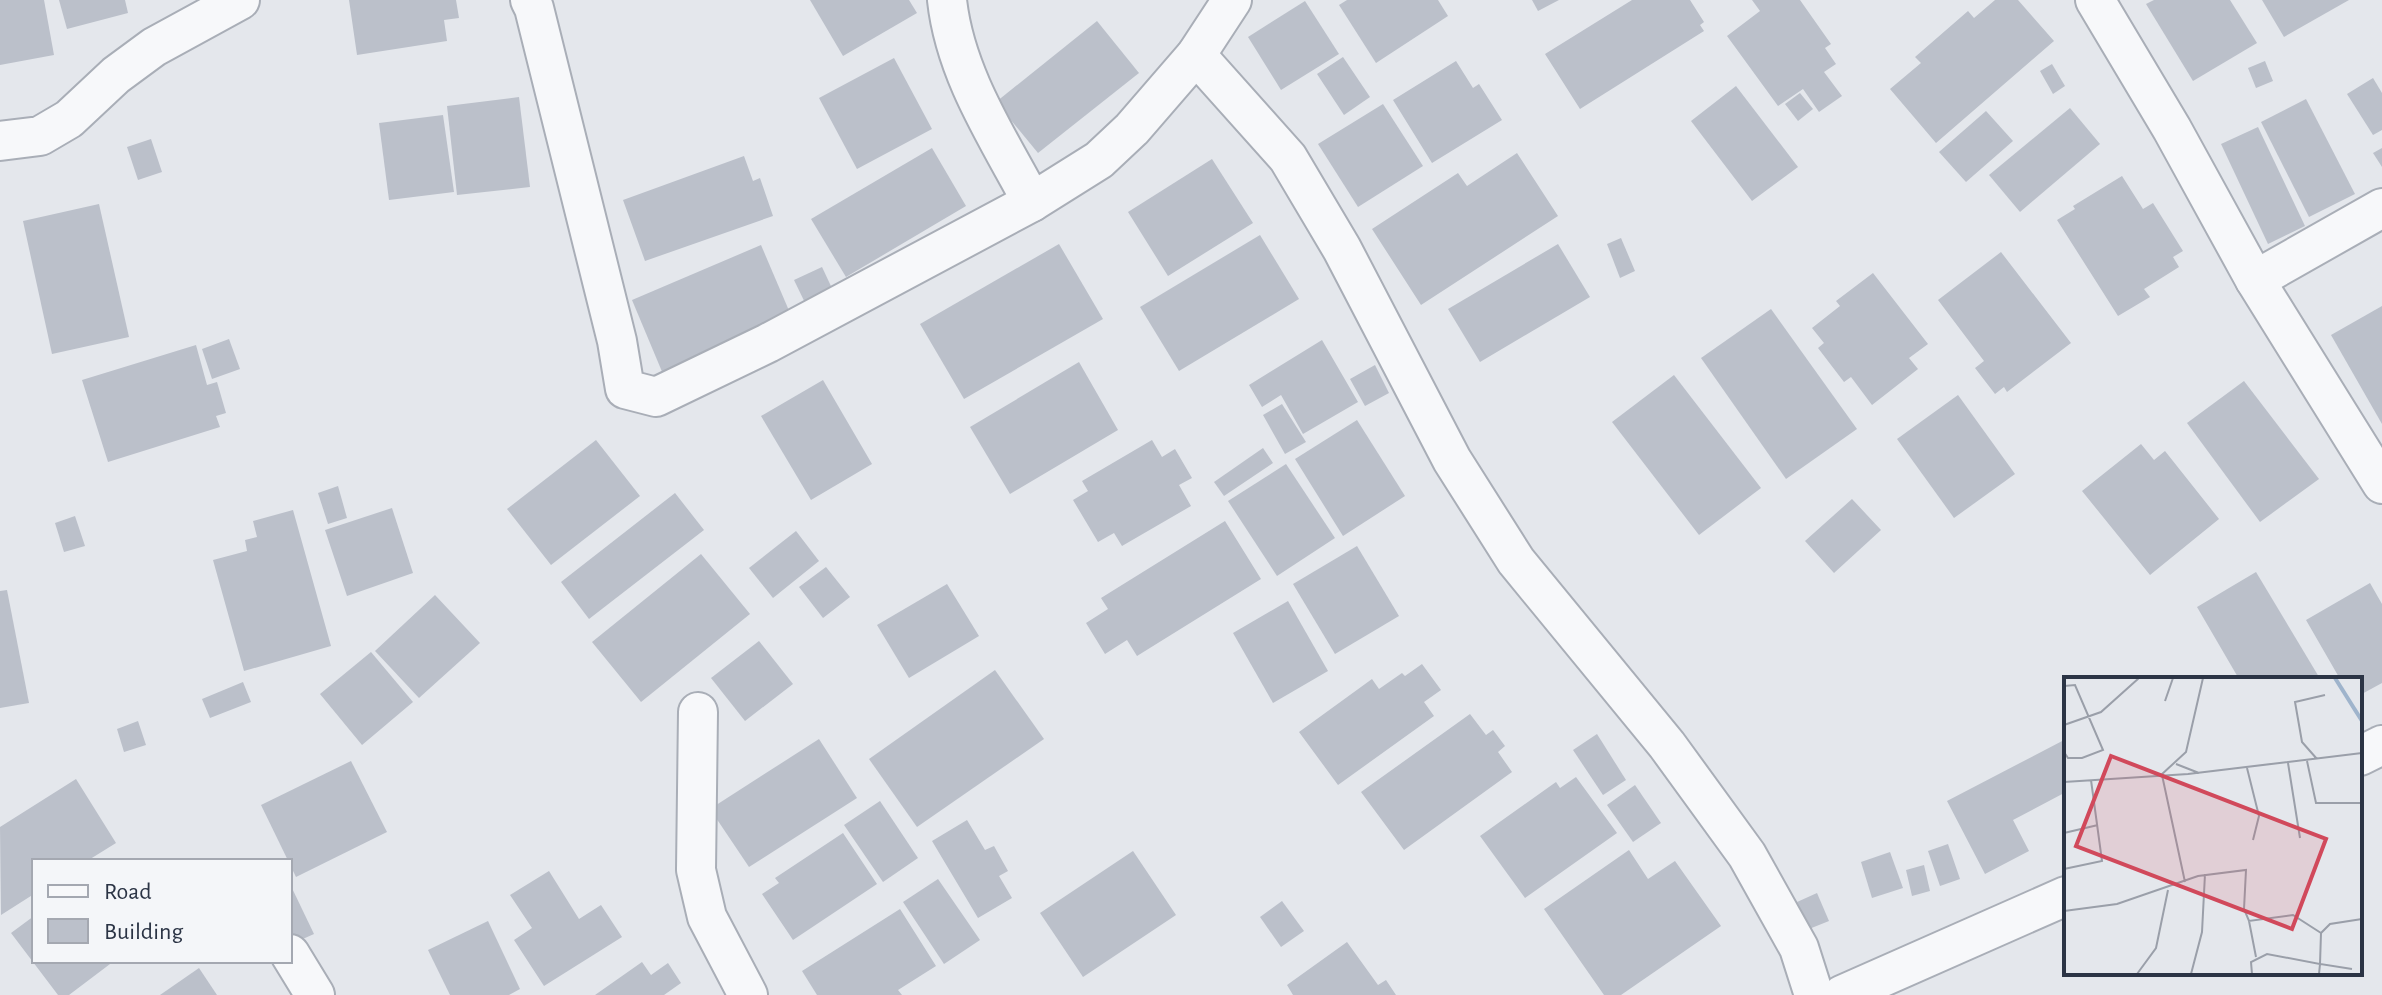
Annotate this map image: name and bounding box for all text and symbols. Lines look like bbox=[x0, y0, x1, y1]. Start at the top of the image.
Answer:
inset map bbox=[2064, 677, 2362, 975]
legend bbox=[32, 859, 292, 963]
text: Road bbox=[104, 880, 152, 904]
text: Building bbox=[104, 920, 183, 944]

